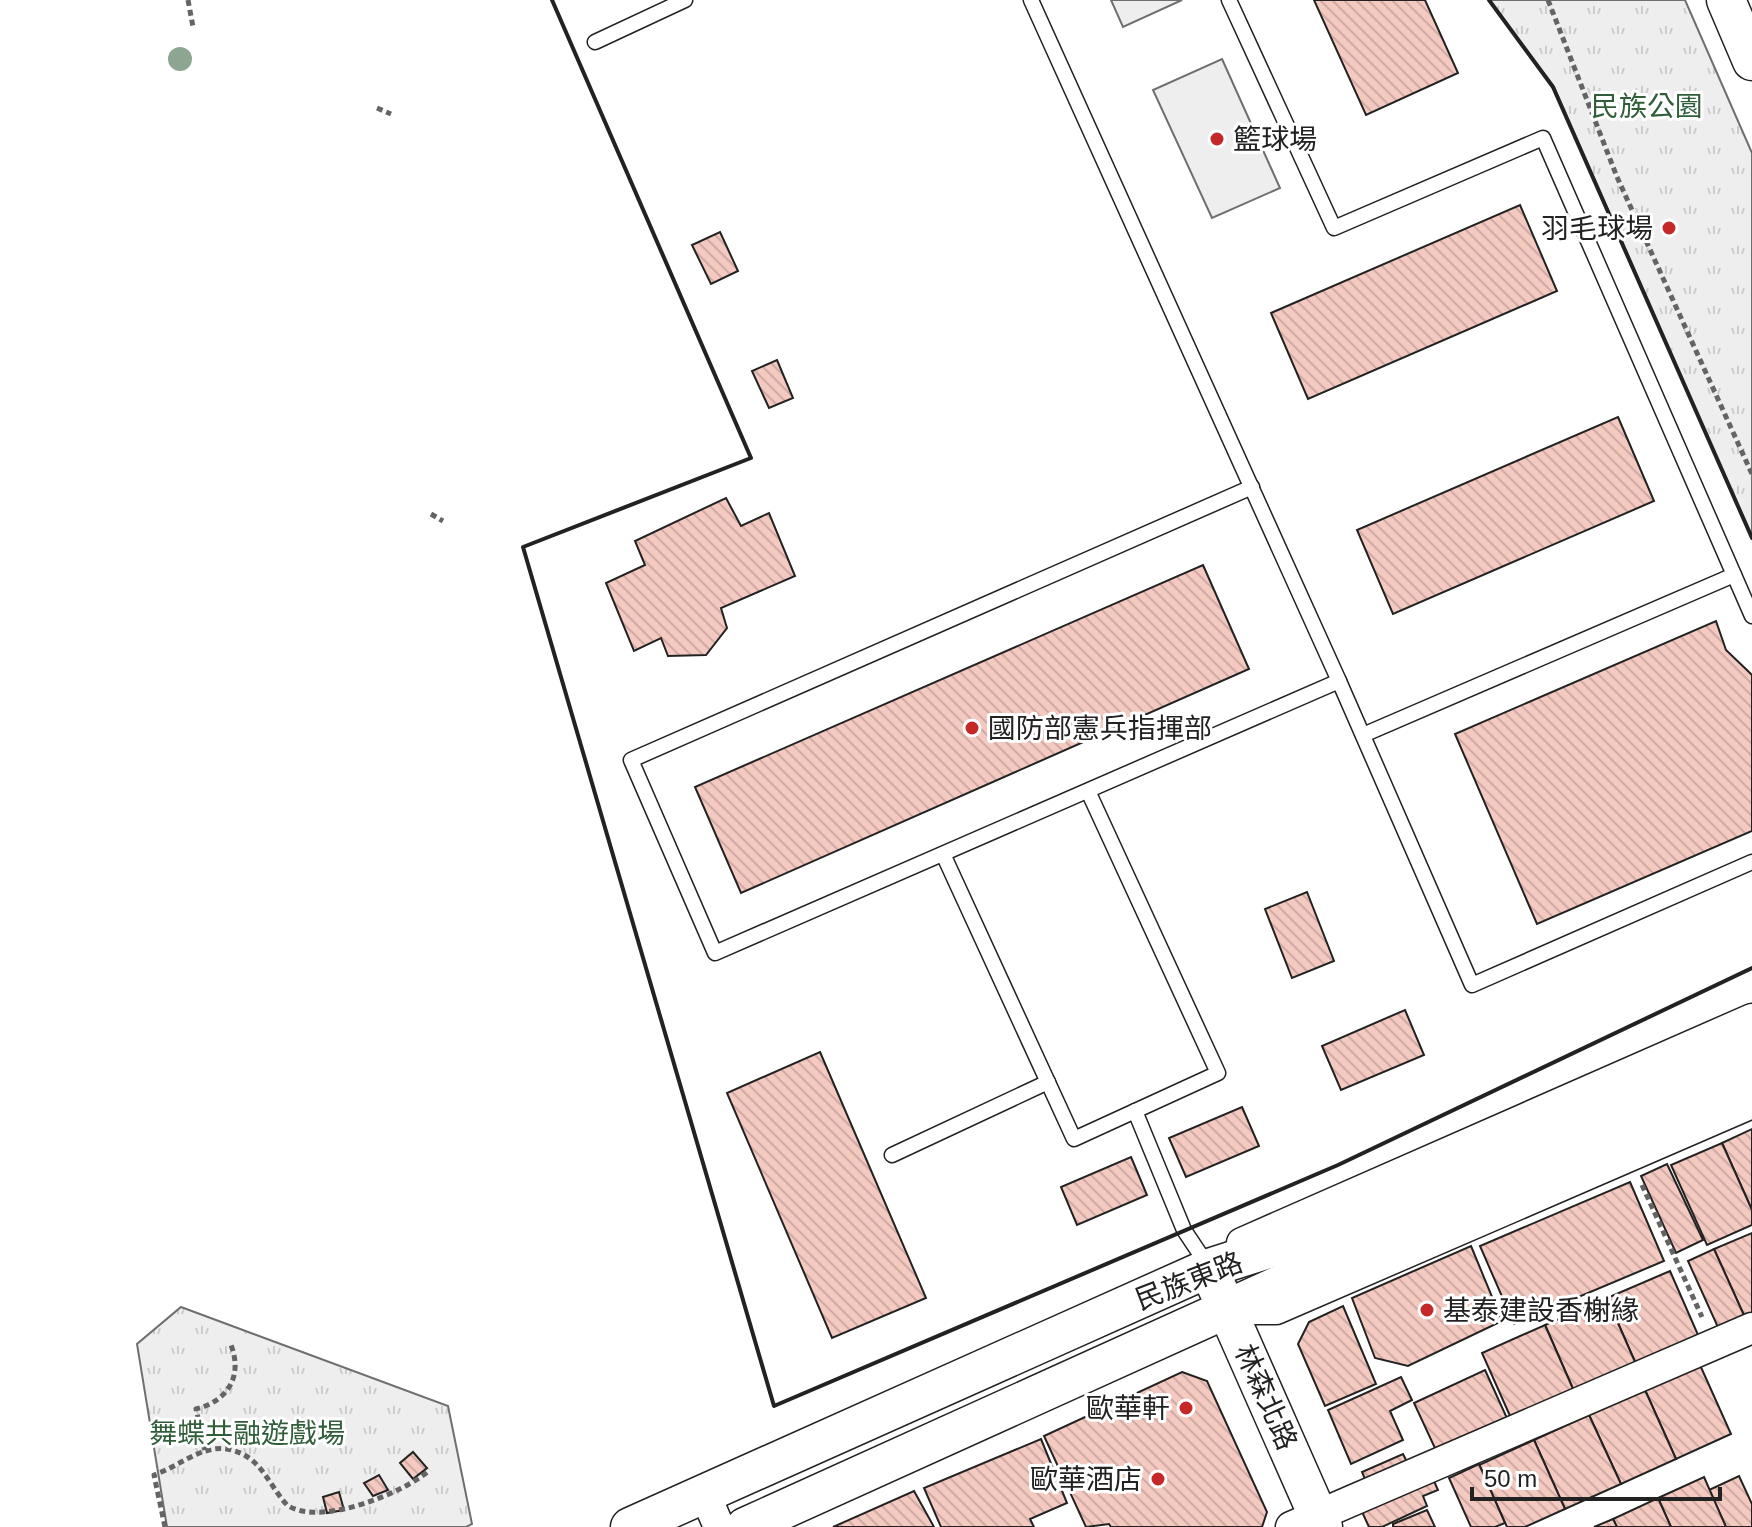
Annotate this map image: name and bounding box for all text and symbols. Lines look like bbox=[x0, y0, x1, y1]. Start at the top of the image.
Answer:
park label: 民族公園 bbox=[1591, 91, 1703, 122]
place label: 籃球場 bbox=[1233, 124, 1317, 155]
marker: 籃球場 bbox=[1208, 130, 1226, 148]
place label: 羽毛球場 bbox=[1541, 213, 1653, 244]
marker: 羽毛球場 bbox=[1660, 219, 1678, 237]
place label: 國防部憲兵指揮部 bbox=[988, 713, 1212, 744]
marker: 國防部憲兵指揮部 bbox=[963, 719, 981, 737]
street label: 民族東路 bbox=[1131, 1246, 1247, 1316]
place label: 基泰建設香榭緣 bbox=[1443, 1295, 1639, 1326]
marker: 基泰建設香榭緣 bbox=[1418, 1301, 1436, 1319]
street label: 林森北路 bbox=[1229, 1340, 1303, 1454]
place label: 歐華軒 bbox=[1086, 1393, 1170, 1424]
marker: 歐華軒 bbox=[1177, 1399, 1195, 1417]
park label: 舞蝶共融遊戲場 bbox=[149, 1418, 345, 1449]
scale bar bbox=[1472, 1451, 1720, 1501]
place label: 歐華酒店 bbox=[1030, 1464, 1142, 1495]
text: 50 m bbox=[1484, 1465, 1537, 1492]
marker: 歐華酒店 bbox=[1149, 1470, 1167, 1488]

